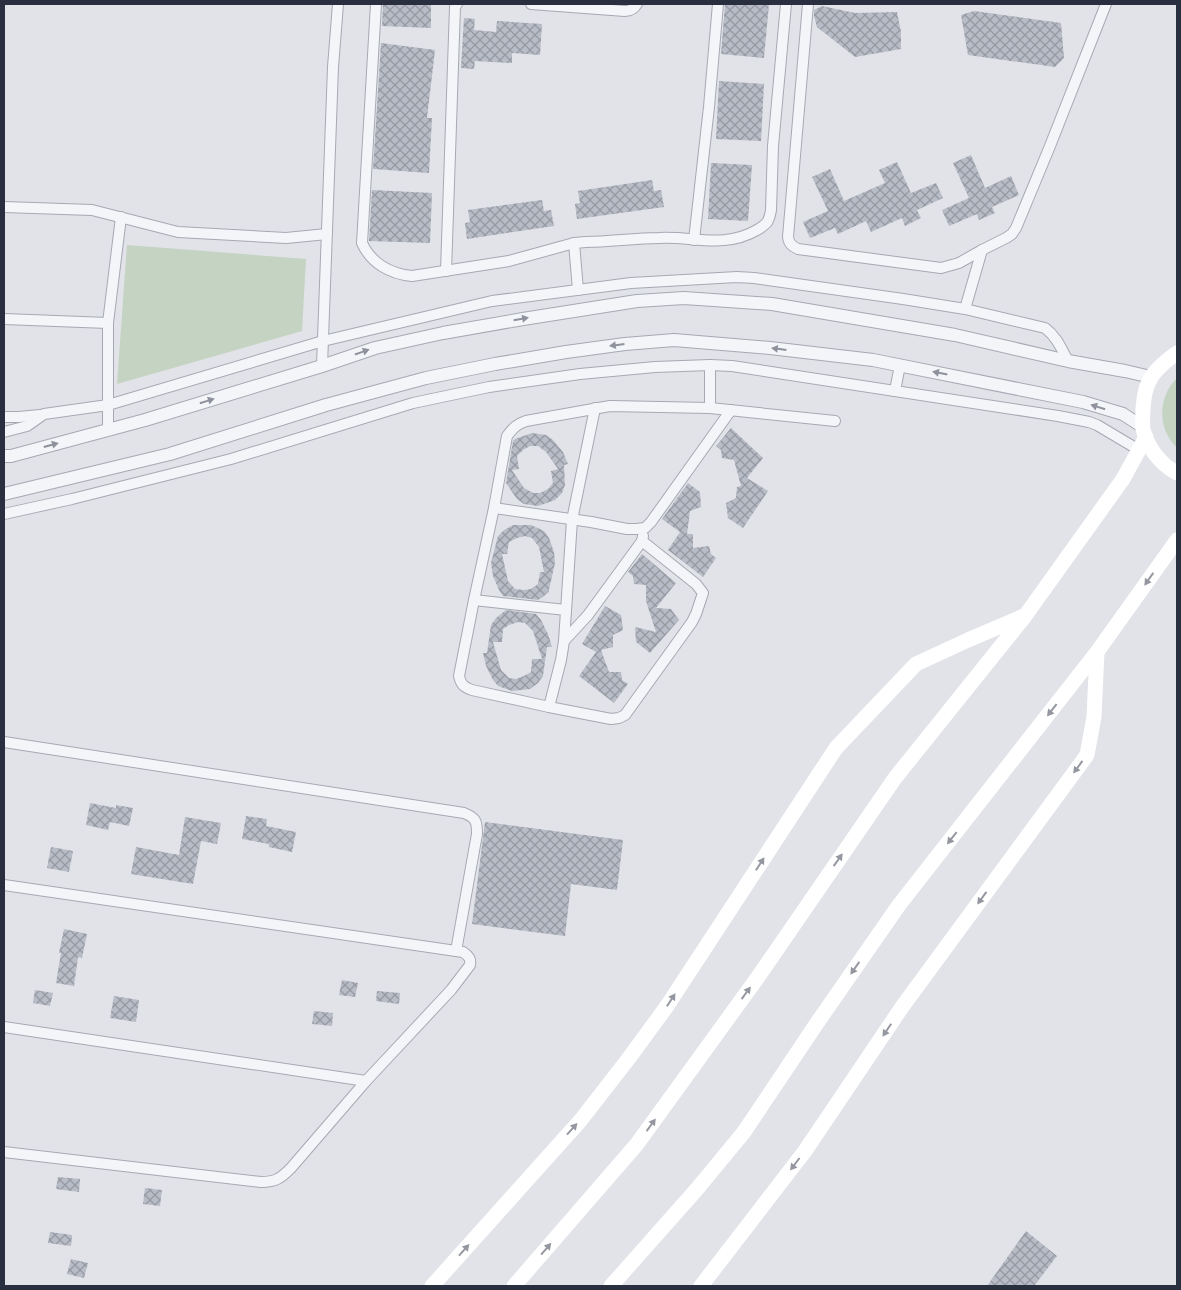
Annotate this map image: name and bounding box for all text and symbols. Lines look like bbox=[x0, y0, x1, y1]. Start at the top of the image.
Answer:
one-way arrow bbox=[514, 315, 530, 323]
one-way arrow bbox=[609, 341, 625, 349]
one-way arrow bbox=[771, 345, 787, 353]
one-way arrow bbox=[355, 348, 370, 356]
one-way arrow bbox=[932, 369, 947, 377]
one-way arrow bbox=[200, 396, 215, 404]
one-way arrow bbox=[1091, 402, 1106, 410]
one-way arrow bbox=[43, 441, 59, 449]
one-way arrow bbox=[1144, 573, 1154, 586]
one-way arrow bbox=[1047, 703, 1058, 716]
one-way arrow bbox=[1073, 760, 1083, 774]
one-way arrow bbox=[947, 831, 957, 845]
one-way arrow bbox=[833, 853, 843, 867]
one-way arrow bbox=[755, 857, 765, 870]
one-way arrow bbox=[977, 891, 987, 905]
one-way arrow bbox=[850, 961, 860, 975]
one-way arrow bbox=[741, 987, 751, 1000]
one-way arrow bbox=[666, 993, 676, 1007]
one-way arrow bbox=[882, 1023, 892, 1037]
one-way arrow bbox=[646, 1119, 656, 1132]
one-way arrow bbox=[567, 1122, 578, 1135]
one-way arrow bbox=[790, 1157, 801, 1170]
one-way arrow bbox=[458, 1244, 470, 1256]
one-way arrow bbox=[540, 1244, 552, 1256]

